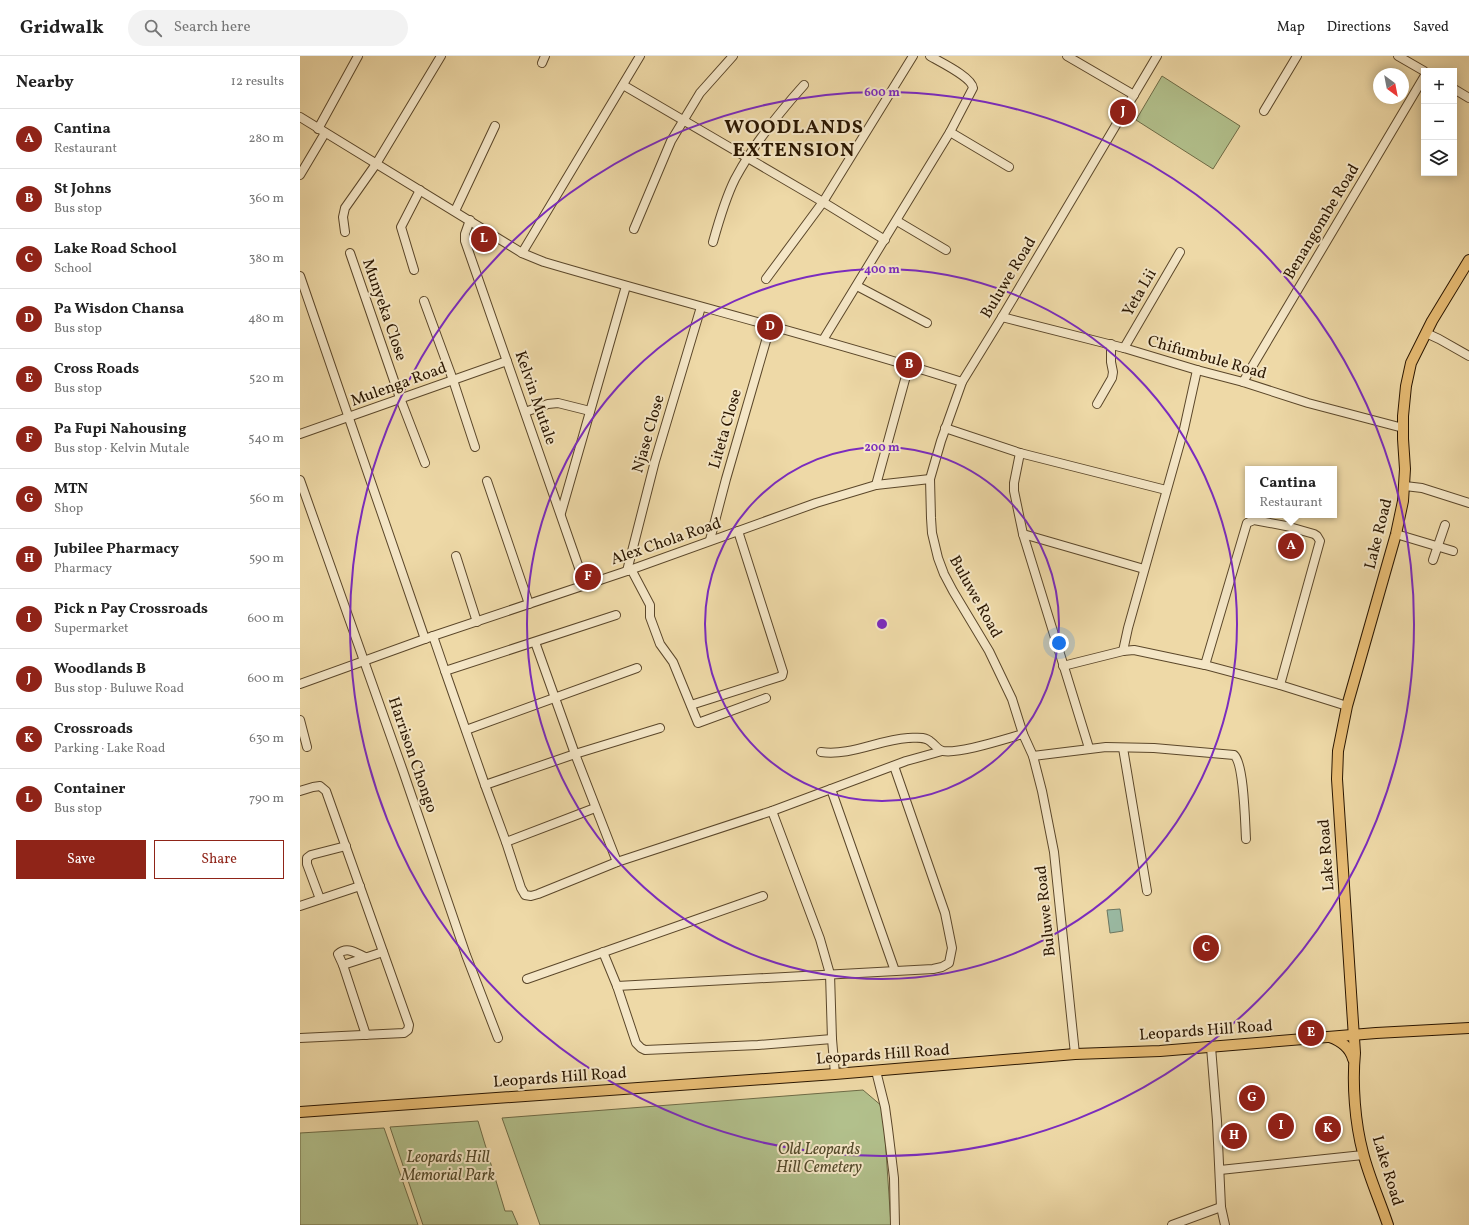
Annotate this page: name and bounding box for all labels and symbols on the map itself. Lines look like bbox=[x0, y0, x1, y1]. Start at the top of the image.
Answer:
north arrow bbox=[1373, 68, 1409, 104]
text: 600 m bbox=[864, 85, 900, 101]
pin: J bbox=[1110, 97, 1136, 127]
district label: WOODLANDS EXTENSION bbox=[724, 114, 864, 165]
street label: Benangombe Road bbox=[1279, 160, 1365, 284]
pin: L bbox=[471, 224, 497, 254]
street label: Buluwe Road bbox=[976, 233, 1042, 323]
street label: Munyeka Close bbox=[356, 256, 412, 364]
text: 400 m bbox=[864, 262, 900, 278]
street label: Yeta Lii bbox=[1118, 265, 1163, 321]
pin: D bbox=[757, 312, 783, 342]
street label: Chifumbule Road bbox=[1145, 330, 1269, 386]
street label: Kelvin Mutale bbox=[509, 348, 561, 448]
pin: B bbox=[896, 350, 922, 380]
street label: Mulenga Road bbox=[348, 357, 450, 413]
street label: Liteta Close bbox=[704, 387, 748, 471]
street label: Njase Close bbox=[627, 392, 671, 476]
text: 200 m bbox=[864, 440, 900, 456]
street label: Lake Road bbox=[1360, 496, 1398, 572]
street label: Alex Chola Road bbox=[608, 513, 724, 571]
pin: A bbox=[1278, 531, 1304, 561]
street label: Buluwe Road bbox=[943, 552, 1007, 642]
pin: F bbox=[575, 562, 601, 592]
centre of rings bbox=[875, 617, 889, 631]
your location bbox=[1049, 633, 1069, 653]
street label: Harrison Chongo bbox=[382, 694, 442, 816]
street label: Lake Road bbox=[1314, 818, 1340, 892]
street label: Buluwe Road bbox=[1030, 864, 1062, 958]
pin: C bbox=[1193, 933, 1219, 963]
street label: Leopards Hill Road bbox=[1139, 1015, 1273, 1047]
pin: E bbox=[1298, 1018, 1324, 1048]
street label: Leopards Hill Road bbox=[816, 1039, 950, 1071]
street label: Leopards Hill Road bbox=[493, 1062, 627, 1094]
pin: G bbox=[1239, 1083, 1265, 1113]
pin: I bbox=[1268, 1111, 1294, 1141]
pin: K bbox=[1315, 1114, 1341, 1144]
pin: H bbox=[1221, 1121, 1247, 1151]
street label: Lake Road bbox=[1366, 1133, 1408, 1209]
park label: Old Leopards Hill Cemetery bbox=[776, 1139, 862, 1179]
park label: Leopards Hill Memorial Park bbox=[400, 1147, 495, 1187]

